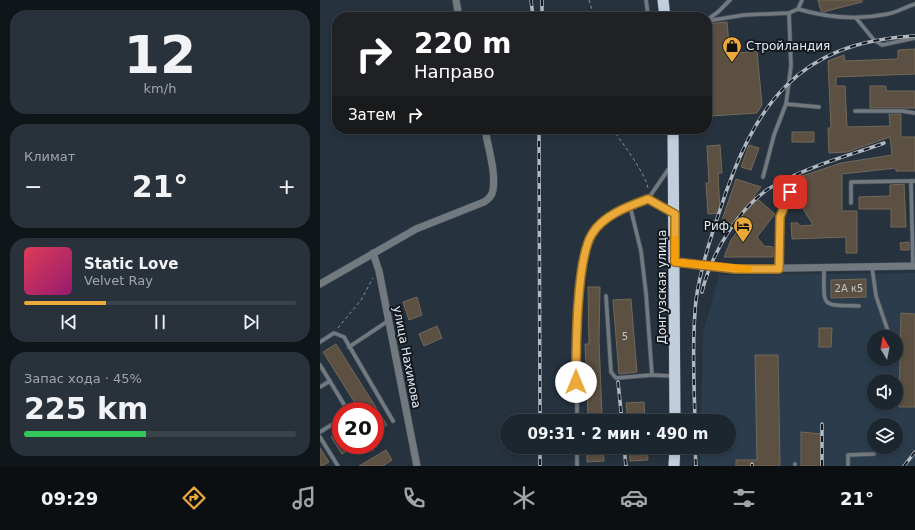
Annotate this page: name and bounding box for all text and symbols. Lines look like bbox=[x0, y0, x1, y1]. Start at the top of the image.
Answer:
text: 12 bbox=[124, 25, 196, 85]
text: 220 m bbox=[414, 27, 511, 60]
icon: right bbox=[348, 28, 400, 80]
shop icon: Стройландия bbox=[721, 35, 743, 63]
place label: Стройландия bbox=[746, 39, 830, 53]
text: Направо bbox=[414, 61, 494, 82]
text: km/h bbox=[144, 81, 176, 96]
icon: right bbox=[404, 104, 426, 126]
text: Затем bbox=[348, 106, 396, 124]
text: Климат bbox=[24, 149, 75, 164]
text: 21° bbox=[132, 169, 188, 204]
text: − bbox=[24, 174, 42, 199]
text: + bbox=[278, 174, 296, 199]
pin bbox=[773, 175, 807, 209]
icon: arrive bbox=[779, 181, 801, 203]
hotel icon: Риф bbox=[732, 215, 754, 243]
place label: Риф bbox=[704, 219, 729, 233]
street label: Донгузская улица bbox=[655, 230, 669, 344]
text: Static Love bbox=[84, 255, 178, 273]
text: Velvet Ray bbox=[84, 273, 153, 288]
house number: 2А к5 bbox=[835, 283, 863, 294]
street label: улица Нахимова bbox=[390, 305, 424, 409]
icon: previous bbox=[58, 311, 80, 333]
icon: pause bbox=[149, 311, 171, 333]
icon: next bbox=[240, 311, 262, 333]
north arrow bbox=[867, 330, 903, 366]
map controls bbox=[867, 330, 903, 454]
house number: 5 bbox=[622, 331, 628, 342]
position arrow bbox=[555, 361, 597, 403]
text: Запас хода · 45% bbox=[24, 371, 142, 386]
button: sound bbox=[867, 374, 903, 410]
text: 225 km bbox=[24, 391, 148, 426]
speed limit sign: 20 bbox=[332, 402, 384, 454]
button: layers bbox=[867, 418, 903, 454]
text: 09:31 · 2 мин · 490 m bbox=[528, 425, 709, 443]
icon: directions bbox=[180, 484, 208, 512]
icon: music bbox=[290, 484, 318, 512]
icon: phone bbox=[400, 484, 428, 512]
icon: climate bbox=[510, 484, 538, 512]
icon: car bbox=[620, 484, 648, 512]
icon: filters bbox=[730, 484, 758, 512]
text: 09:29 bbox=[41, 488, 98, 509]
text: 21° bbox=[840, 488, 874, 509]

